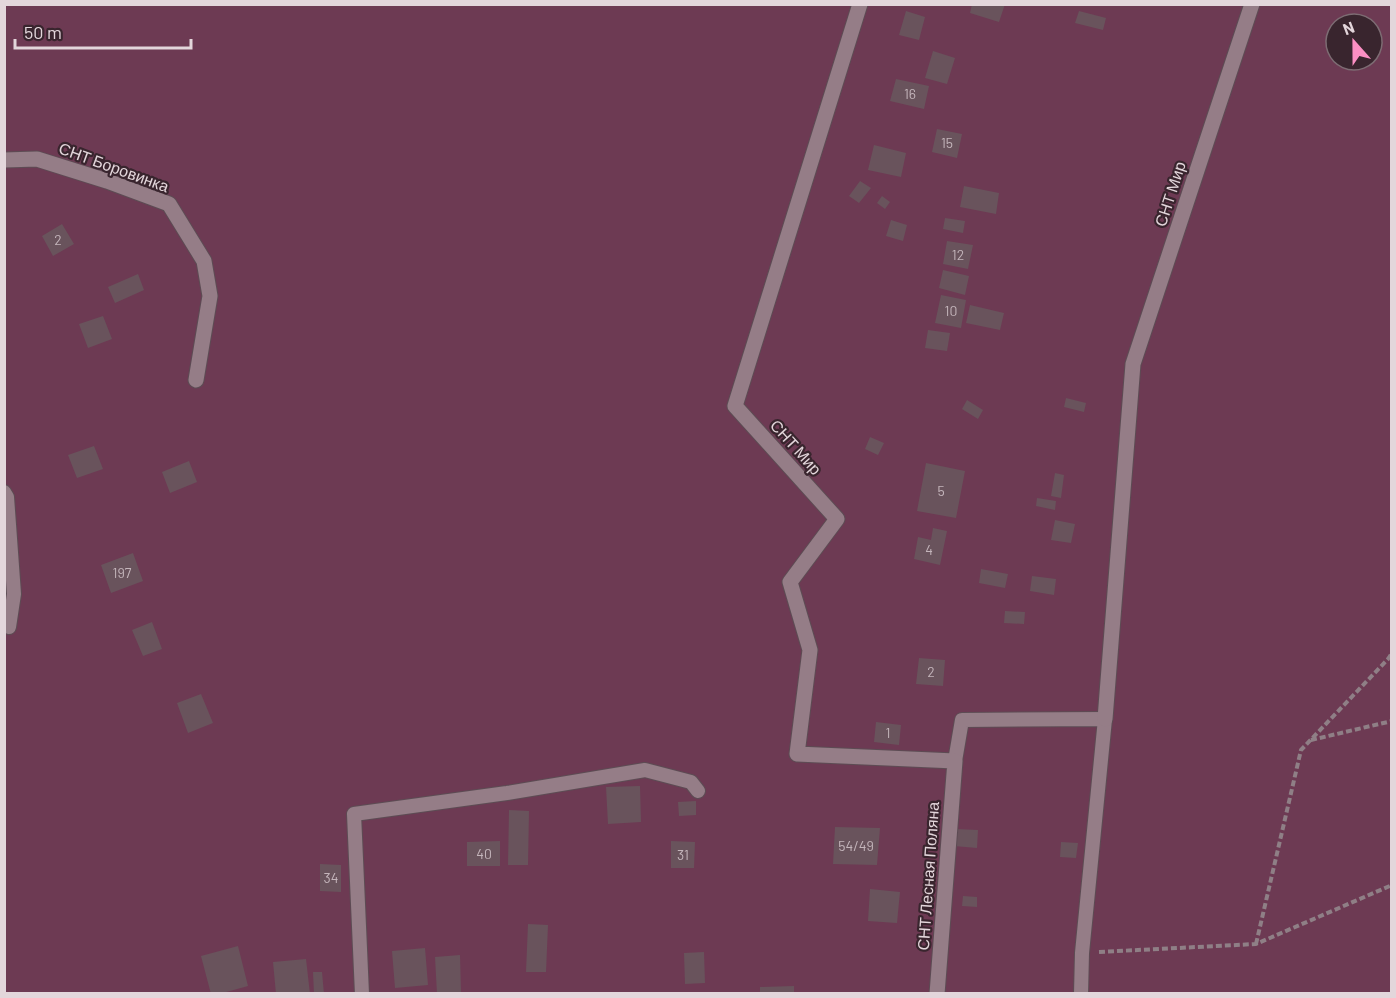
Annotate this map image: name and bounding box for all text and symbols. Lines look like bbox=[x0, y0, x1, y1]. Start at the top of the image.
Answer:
scale bar bbox=[15, 12, 190, 50]
north arrow bbox=[1324, 12, 1384, 72]
text: N bbox=[1340, 17, 1357, 38]
text: 50 m bbox=[24, 21, 62, 43]
house number: 16 bbox=[904, 85, 916, 102]
house number: 15 bbox=[941, 134, 953, 151]
street label: СНТ Боровинка bbox=[57, 138, 172, 195]
street label: СНТ Мир bbox=[1150, 159, 1189, 229]
house number: 2 bbox=[54, 231, 62, 248]
house number: 12 bbox=[952, 246, 964, 263]
house number: 10 bbox=[945, 302, 957, 319]
street label: СНТ Мир bbox=[767, 415, 826, 478]
house number: 5 bbox=[937, 482, 945, 499]
house number: 4 bbox=[925, 541, 933, 558]
house number: 197 bbox=[113, 564, 132, 581]
house number: 2 bbox=[927, 663, 935, 680]
house number: 1 bbox=[886, 724, 890, 741]
street label: СНТ Лесная Поляна bbox=[913, 801, 942, 951]
house number: 54/49 bbox=[838, 837, 874, 854]
house number: 40 bbox=[476, 845, 492, 862]
house number: 31 bbox=[677, 846, 689, 863]
house number: 34 bbox=[324, 869, 338, 886]

